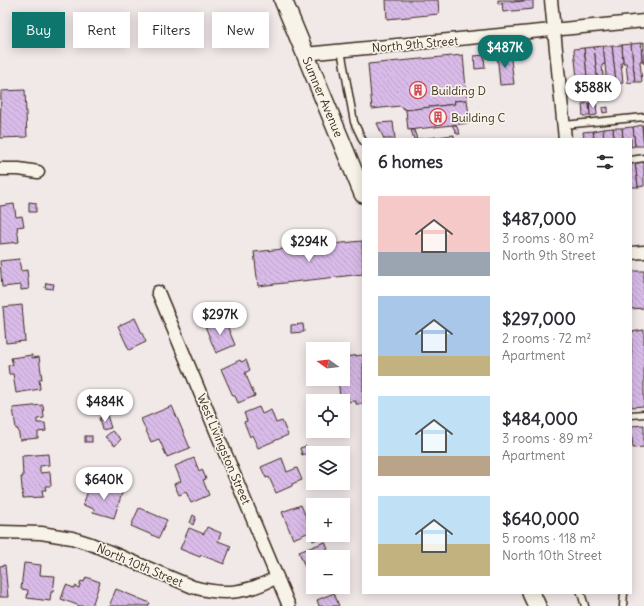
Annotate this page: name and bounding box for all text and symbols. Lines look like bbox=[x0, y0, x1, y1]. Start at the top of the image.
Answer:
chip: Buy bbox=[12, 12, 65, 48]
chip: Rent bbox=[73, 12, 130, 48]
chip: Filters bbox=[138, 12, 204, 48]
chip: New bbox=[212, 12, 269, 48]
street label: North 9th Street bbox=[371, 33, 459, 55]
pin: $487K bbox=[477, 35, 533, 69]
text: $487K bbox=[487, 39, 523, 56]
street label: Sumner Avenue bbox=[299, 55, 347, 139]
pin: $588K bbox=[565, 75, 621, 109]
text: $588K bbox=[574, 79, 612, 96]
building icon: Building D bbox=[408, 80, 428, 100]
place label: Building D bbox=[431, 83, 486, 98]
building icon: Building C bbox=[428, 107, 448, 127]
place label: Building C bbox=[451, 110, 505, 125]
text: 6 homes bbox=[378, 151, 443, 173]
icon: filters bbox=[594, 151, 616, 173]
text: $487,000 bbox=[502, 208, 577, 230]
icon: home bbox=[410, 212, 458, 260]
pin: $294K bbox=[281, 229, 337, 263]
text: 3 rooms · 80 m² bbox=[502, 230, 594, 247]
text: $294K bbox=[290, 233, 328, 250]
text: North 9th Street bbox=[502, 247, 596, 264]
pin: $297K bbox=[192, 302, 248, 336]
text: $297K bbox=[202, 306, 238, 323]
text: $297,000 bbox=[502, 308, 576, 330]
icon: home bbox=[410, 312, 458, 360]
text: 2 rooms · 72 m² bbox=[502, 330, 591, 347]
north arrow bbox=[306, 342, 350, 386]
map controls bbox=[306, 342, 350, 594]
text: Apartment bbox=[502, 347, 565, 364]
pin: $484K bbox=[77, 389, 133, 423]
street label: West Livingston Street bbox=[194, 391, 254, 507]
text: $484K bbox=[86, 393, 124, 410]
button: locate bbox=[306, 394, 350, 438]
text: $484,000 bbox=[502, 408, 578, 430]
icon: home bbox=[410, 412, 458, 460]
text: 3 rooms · 89 m² bbox=[502, 430, 593, 447]
button: layers bbox=[306, 446, 350, 490]
text: Apartment bbox=[502, 447, 565, 464]
pin: $640K bbox=[76, 467, 132, 501]
text: $640K bbox=[85, 471, 123, 488]
button: + bbox=[306, 498, 350, 542]
text: $640,000 bbox=[502, 508, 579, 530]
icon: home bbox=[410, 512, 458, 560]
text: 5 rooms · 118 m² bbox=[502, 530, 596, 547]
street label: North 10th Street bbox=[95, 540, 185, 590]
text: North 10th Street bbox=[502, 547, 602, 564]
button: − bbox=[306, 550, 350, 594]

